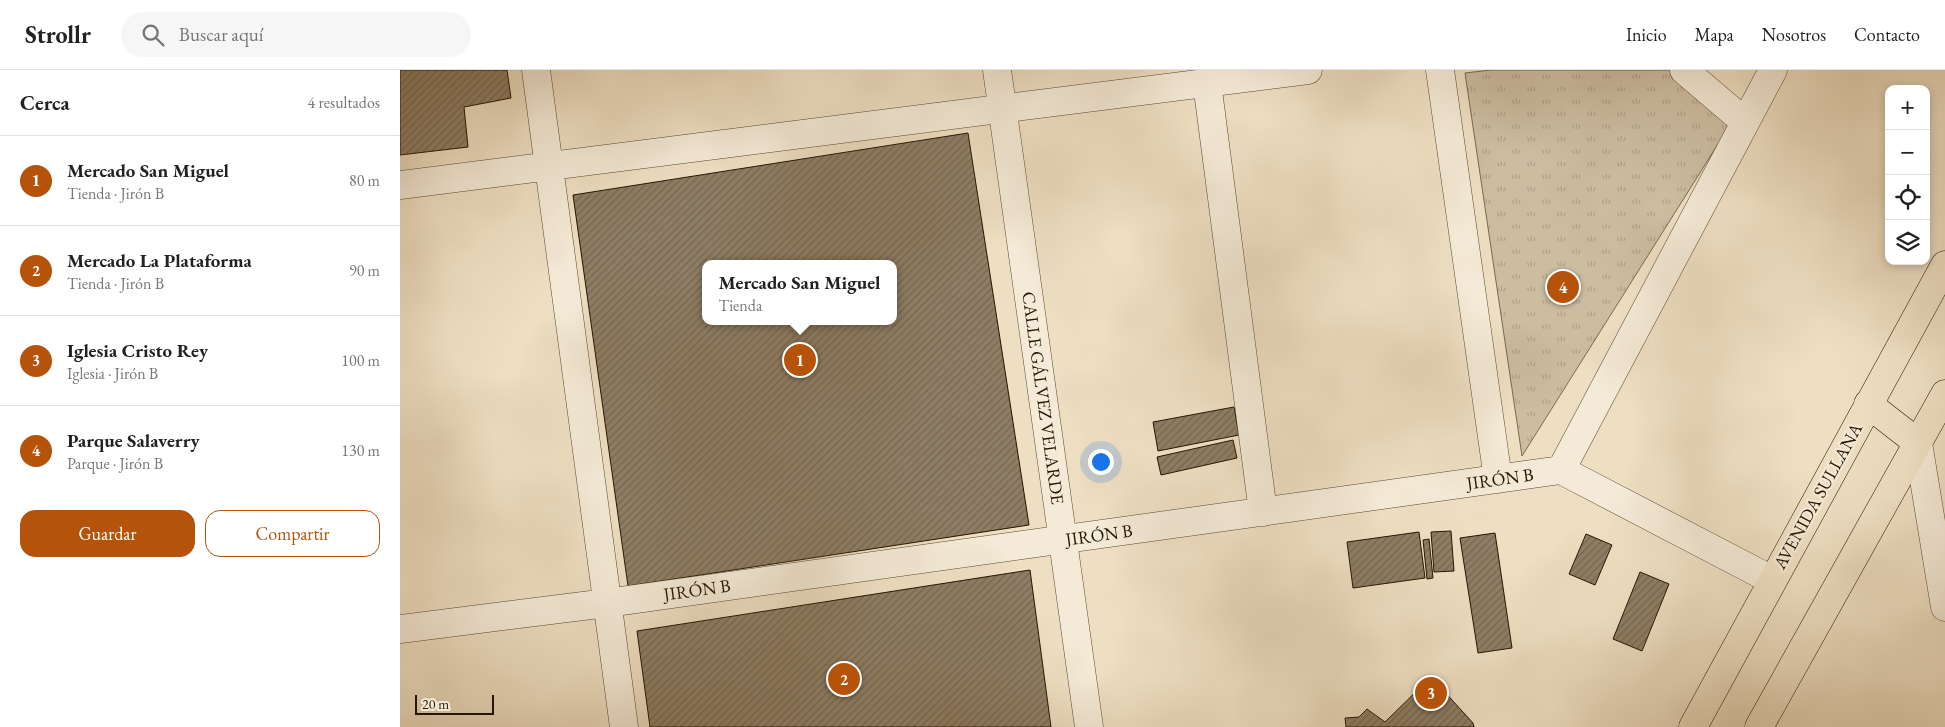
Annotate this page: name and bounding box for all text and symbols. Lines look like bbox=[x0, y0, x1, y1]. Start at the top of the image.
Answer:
search box bbox=[121, 12, 471, 57]
text: Strollr bbox=[25, 19, 91, 50]
icon: search bbox=[139, 21, 167, 49]
text: Buscar aquí bbox=[179, 22, 263, 47]
text: Inicio bbox=[1626, 23, 1667, 46]
text: Mapa bbox=[1695, 23, 1734, 46]
text: Nosotros bbox=[1762, 23, 1826, 46]
text: Contacto bbox=[1854, 23, 1920, 46]
map controls bbox=[1885, 85, 1930, 265]
button: + bbox=[1885, 85, 1930, 130]
text: Cerca bbox=[20, 89, 70, 116]
text: 4 resultados bbox=[308, 92, 380, 113]
button: − bbox=[1885, 130, 1930, 175]
text: Mercado San Miguel bbox=[67, 158, 229, 183]
text: 1 bbox=[32, 170, 40, 191]
text: 80 m bbox=[349, 170, 380, 191]
button: locate bbox=[1885, 175, 1930, 220]
text: Tienda · Jirón B bbox=[67, 183, 164, 204]
button: layers bbox=[1885, 220, 1930, 265]
text: Mercado La Plataforma bbox=[67, 248, 252, 273]
text: 2 bbox=[32, 260, 40, 281]
text: 90 m bbox=[349, 260, 380, 281]
popup bbox=[702, 260, 897, 325]
pin: 4 bbox=[1547, 268, 1579, 306]
text: Mercado San Miguel bbox=[718, 270, 881, 295]
text: Tienda · Jirón B bbox=[67, 273, 164, 294]
street label: CALLE GÁLVEZ VELARDE bbox=[1017, 290, 1070, 506]
text: Tienda bbox=[718, 295, 762, 316]
text: Iglesia Cristo Rey bbox=[67, 338, 208, 363]
pin: 1 bbox=[784, 341, 816, 379]
text: 3 bbox=[32, 350, 40, 371]
text: 100 m bbox=[341, 350, 380, 371]
text: Iglesia · Jirón B bbox=[67, 363, 158, 384]
street label: AVENIDA SULLANA bbox=[1767, 418, 1868, 574]
text: Parque Salaverry bbox=[67, 428, 200, 453]
text: 4 bbox=[32, 440, 40, 461]
text: 130 m bbox=[341, 440, 380, 461]
your location bbox=[1088, 449, 1114, 475]
text: Parque · Jirón B bbox=[67, 453, 163, 474]
street label: JIRÓN B bbox=[1463, 462, 1535, 495]
button: Guardar bbox=[20, 510, 195, 557]
button: Compartir bbox=[205, 510, 380, 557]
street label: JIRÓN B bbox=[1062, 518, 1134, 551]
street label: JIRÓN B bbox=[660, 573, 732, 606]
pin: 2 bbox=[828, 660, 860, 698]
pin: 3 bbox=[1415, 674, 1447, 712]
scale bar bbox=[415, 692, 494, 715]
text: 20 m bbox=[422, 695, 449, 713]

